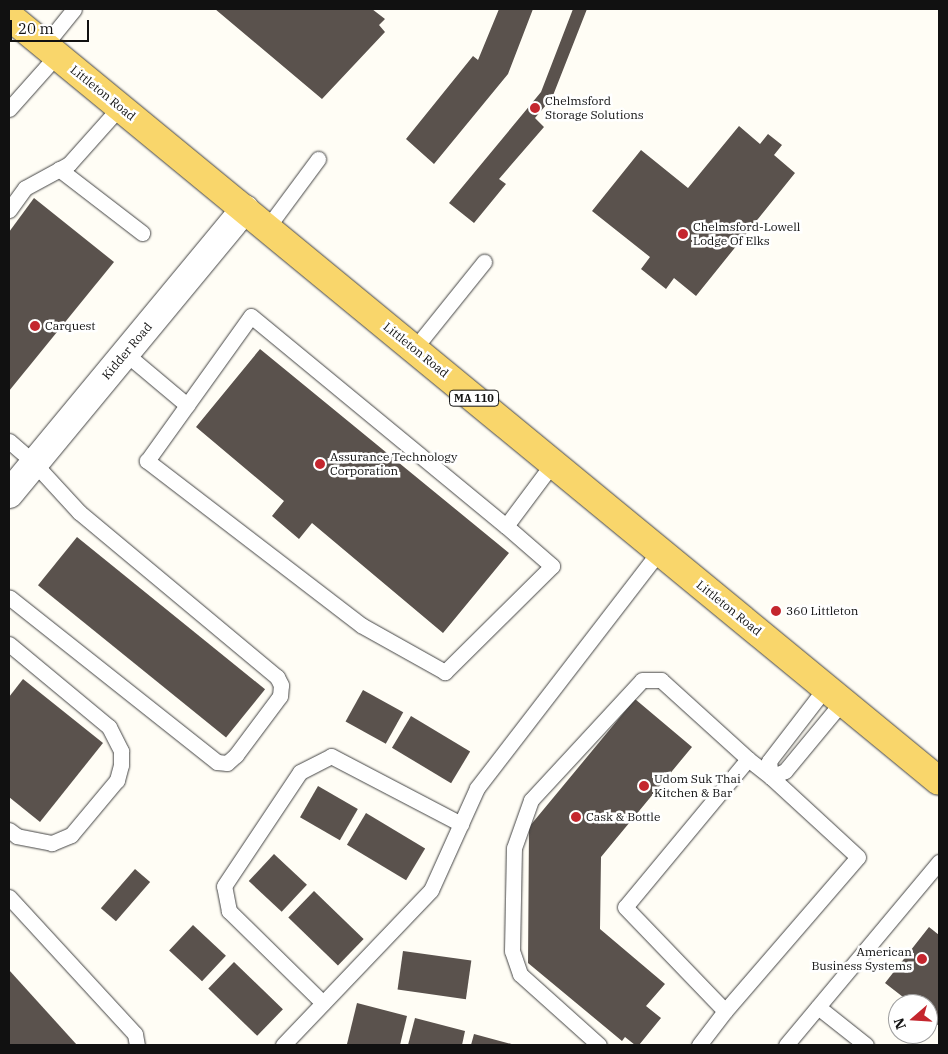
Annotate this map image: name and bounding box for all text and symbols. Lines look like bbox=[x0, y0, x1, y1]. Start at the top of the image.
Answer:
scale bar bbox=[12, 10, 91, 42]
text: 20 m bbox=[18, 19, 54, 38]
street label: Littleton Road bbox=[68, 62, 138, 124]
place label: Chelmsford Storage Solutions bbox=[545, 94, 644, 122]
marker: Chelmsford Storage Solutions bbox=[529, 102, 541, 114]
place label: Chelmsford-Lowell Lodge Of Elks bbox=[693, 220, 800, 248]
marker: Chelmsford-Lowell Lodge Of Elks bbox=[677, 228, 689, 240]
place label: Carquest bbox=[45, 319, 96, 333]
street label: Littleton Road bbox=[381, 319, 451, 381]
marker: Carquest bbox=[29, 320, 41, 332]
street label: Kidder Road bbox=[99, 320, 155, 382]
road number: MA 110 bbox=[449, 389, 499, 406]
place label: Assurance Technology Corporation bbox=[330, 450, 457, 478]
marker: Assurance Technology Corporation bbox=[314, 458, 326, 470]
street label: Littleton Road bbox=[694, 577, 764, 639]
place label: 360 Littleton bbox=[786, 604, 858, 618]
marker: 360 Littleton bbox=[770, 605, 782, 617]
place label: Udom Suk Thai Kitchen & Bar bbox=[654, 772, 741, 800]
marker: Udom Suk Thai Kitchen & Bar bbox=[638, 780, 650, 792]
place label: Cask & Bottle bbox=[586, 810, 660, 824]
marker: Cask & Bottle bbox=[570, 811, 582, 823]
place label: American Business Systems bbox=[811, 945, 912, 973]
marker: American Business Systems bbox=[916, 953, 928, 965]
north arrow bbox=[888, 994, 938, 1044]
text: N bbox=[889, 1015, 910, 1032]

